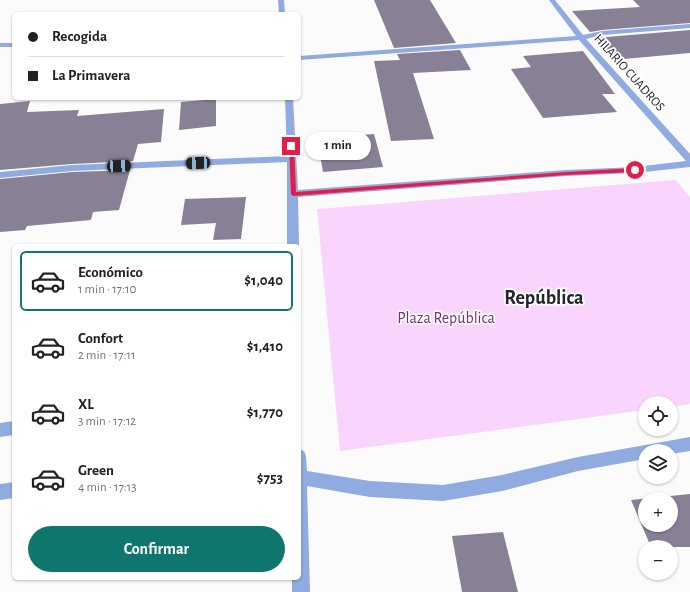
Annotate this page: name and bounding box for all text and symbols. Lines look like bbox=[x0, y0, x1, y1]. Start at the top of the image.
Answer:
text: Recogida bbox=[52, 29, 107, 44]
street label: HILARIO CUADROS bbox=[591, 32, 667, 114]
text: La Primavera bbox=[52, 68, 130, 83]
callout: 1 min bbox=[305, 132, 371, 160]
route end bbox=[282, 137, 300, 155]
text: 1 min bbox=[324, 139, 352, 152]
car bbox=[186, 157, 210, 169]
car bbox=[107, 159, 131, 173]
route start bbox=[626, 161, 644, 179]
icon: car bbox=[30, 263, 66, 299]
text: Económico bbox=[78, 265, 143, 280]
text: $1,040 bbox=[244, 273, 283, 288]
text: 1 min · 17:10 bbox=[78, 283, 136, 296]
district label: República bbox=[504, 288, 584, 308]
park label: Plaza República bbox=[397, 310, 495, 326]
icon: car bbox=[30, 329, 66, 365]
text: Confort bbox=[78, 331, 123, 346]
text: $1,410 bbox=[247, 339, 283, 354]
text: 2 min · 17:11 bbox=[78, 349, 135, 362]
icon: car bbox=[30, 395, 66, 431]
map controls bbox=[638, 396, 678, 580]
button: locate bbox=[638, 396, 678, 436]
text: XL bbox=[78, 397, 94, 412]
text: $1,770 bbox=[247, 405, 283, 420]
text: 3 min · 17:12 bbox=[78, 415, 136, 428]
button: layers bbox=[638, 444, 678, 484]
icon: car bbox=[30, 461, 66, 497]
text: Green bbox=[78, 463, 114, 478]
text: $753 bbox=[257, 471, 283, 486]
text: 4 min · 17:13 bbox=[78, 481, 137, 494]
button: + bbox=[638, 492, 678, 532]
button: Confirmar bbox=[28, 526, 285, 572]
button: − bbox=[638, 540, 678, 580]

